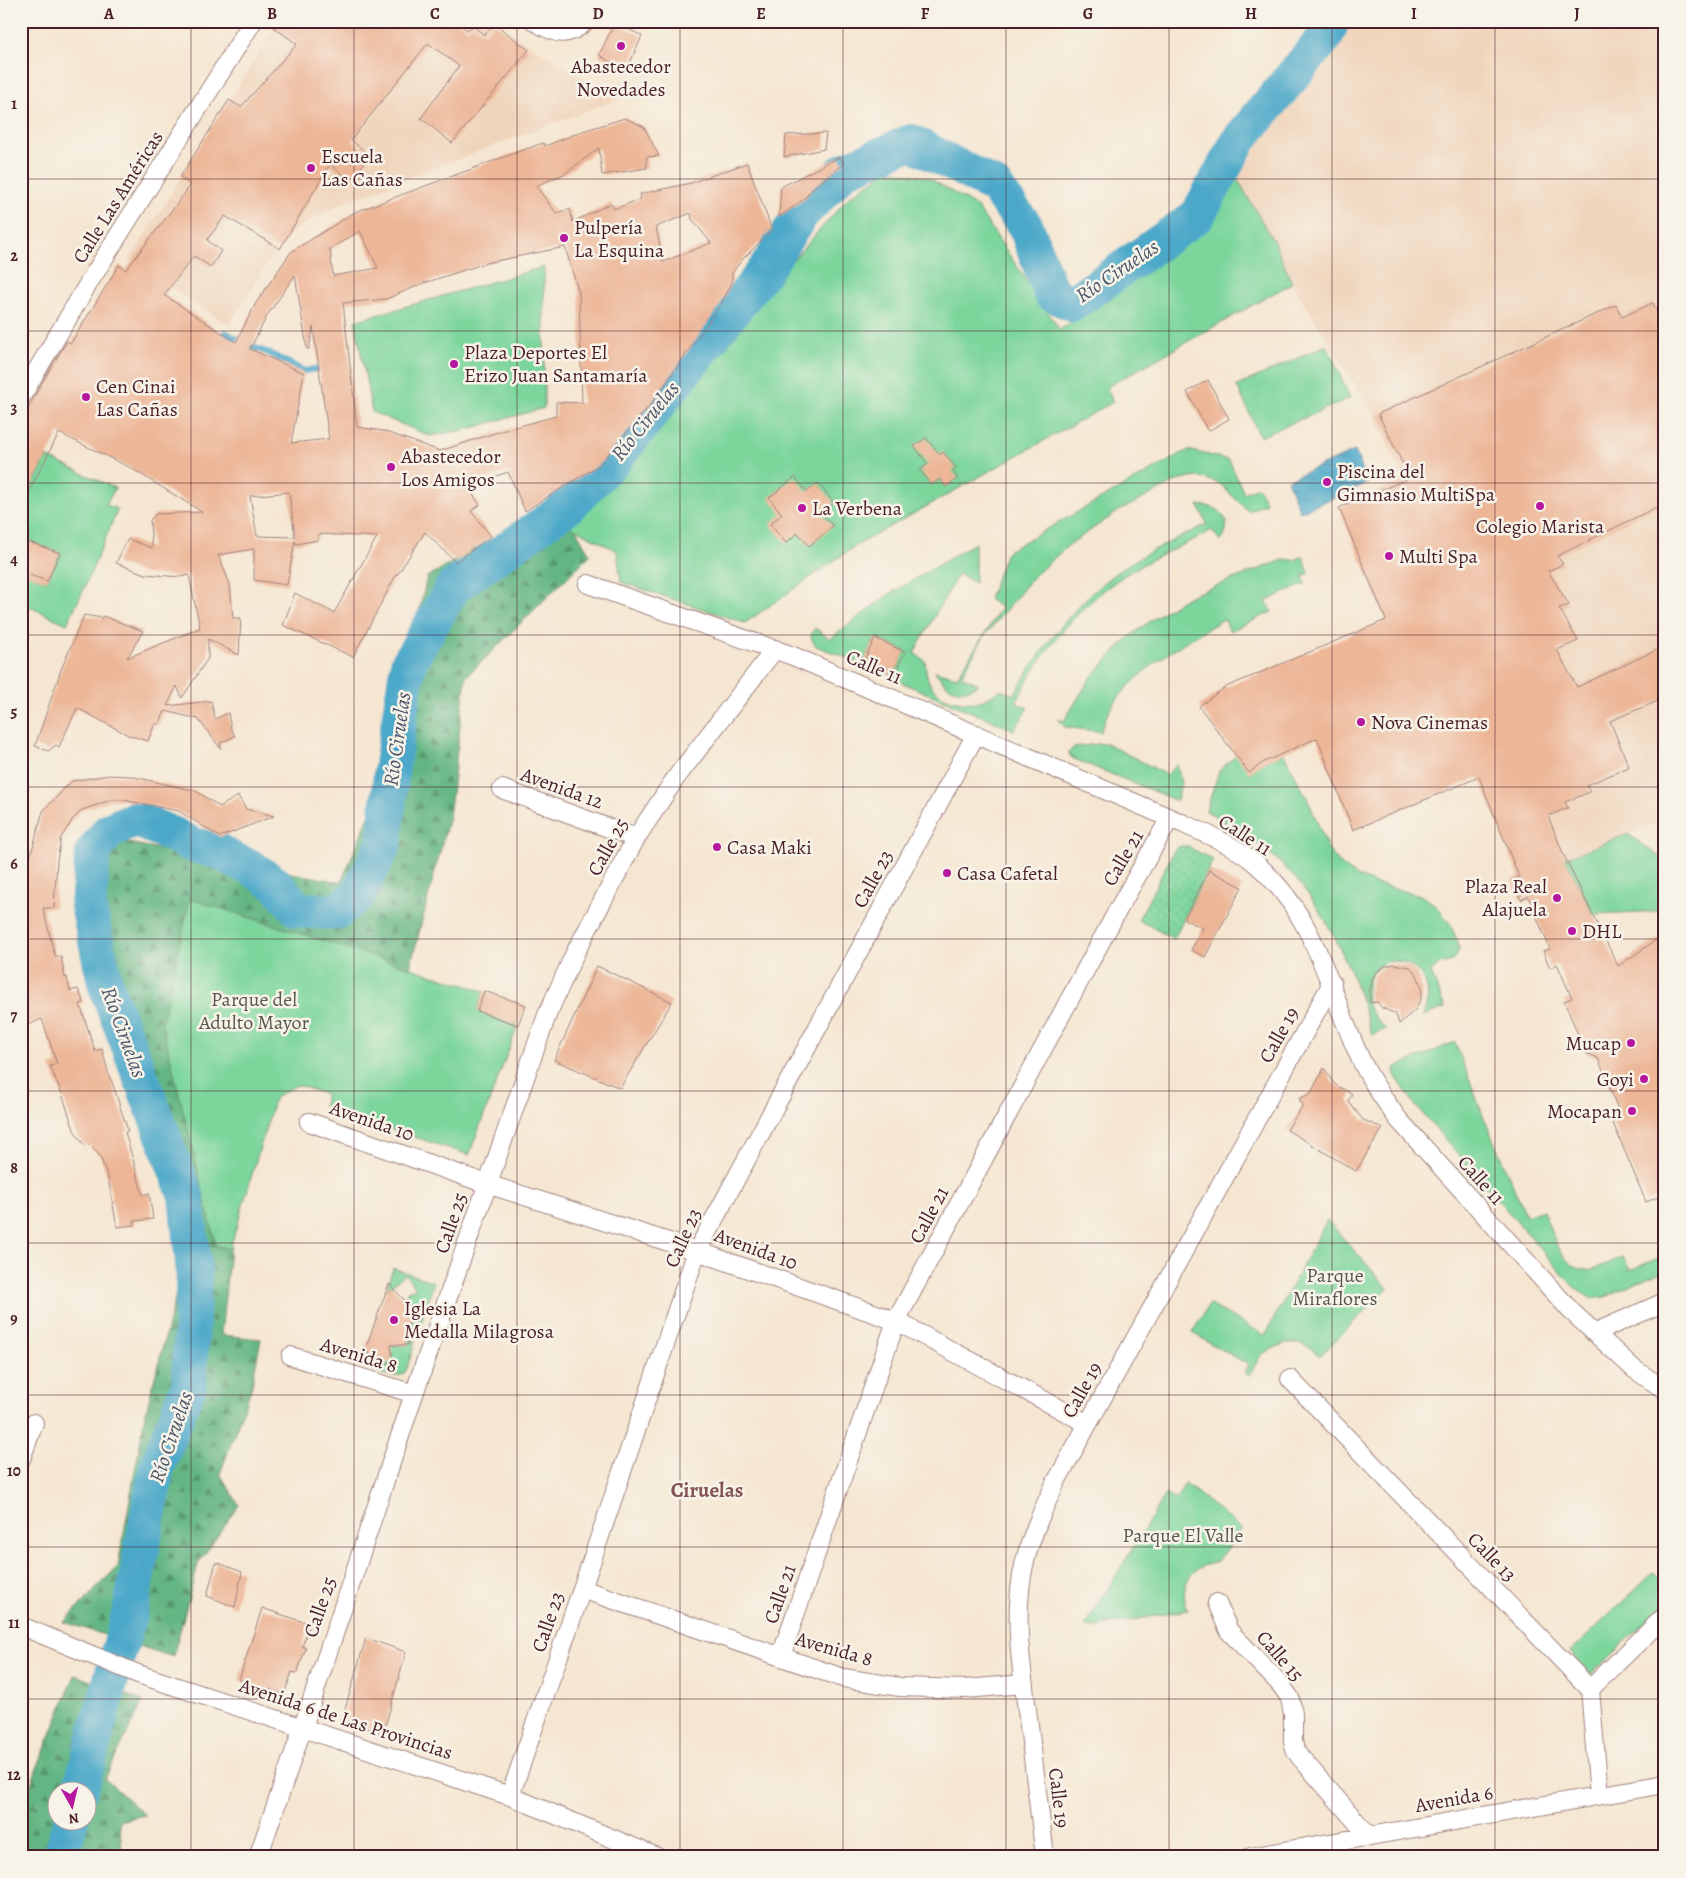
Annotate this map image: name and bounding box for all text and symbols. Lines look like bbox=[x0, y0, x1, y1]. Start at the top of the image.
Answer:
text: A bbox=[103, 3, 115, 25]
text: B bbox=[267, 3, 277, 25]
text: C bbox=[430, 3, 440, 25]
text: D bbox=[592, 3, 604, 25]
text: E bbox=[756, 3, 766, 25]
text: F bbox=[921, 3, 930, 25]
text: G bbox=[1083, 3, 1093, 25]
text: H bbox=[1245, 3, 1257, 25]
text: I bbox=[1411, 3, 1417, 25]
text: J bbox=[1574, 3, 1580, 25]
marker: Abastecedor Novedades bbox=[615, 40, 627, 52]
place label: Abastecedor Novedades bbox=[570, 53, 671, 103]
text: 1 bbox=[11, 93, 17, 115]
street label: Calle Las Américas bbox=[66, 125, 170, 269]
place label: Escuela Las Cañas bbox=[321, 143, 403, 193]
marker: Escuela Las Cañas bbox=[305, 162, 317, 174]
place label: Pulpería La Esquina bbox=[574, 214, 665, 264]
marker: Pulpería La Esquina bbox=[558, 232, 570, 244]
water label: Río Ciruelas bbox=[1070, 233, 1164, 309]
text: 2 bbox=[10, 245, 18, 267]
place label: Plaza Deportes El Erizo Juan Santamaría bbox=[464, 339, 648, 389]
marker: Plaza Deportes El Erizo Juan Santamaría bbox=[448, 358, 460, 370]
place label: Cen Cinai Las Cañas bbox=[96, 373, 178, 423]
water label: Río Ciruelas bbox=[604, 375, 686, 467]
marker: Cen Cinai Las Cañas bbox=[80, 391, 92, 403]
text: 3 bbox=[11, 397, 18, 419]
place label: Abastecedor Los Amigos bbox=[400, 443, 501, 493]
place label: Piscina del Gimnasio MultiSpa bbox=[1337, 458, 1496, 508]
marker: Abastecedor Los Amigos bbox=[385, 461, 397, 473]
marker: Piscina del Gimnasio MultiSpa bbox=[1321, 476, 1333, 488]
place label: La Verbena bbox=[812, 495, 903, 522]
marker: Colegio Marista bbox=[1534, 500, 1546, 512]
marker: La Verbena bbox=[796, 502, 808, 514]
place label: Colegio Marista bbox=[1476, 513, 1605, 540]
place label: Multi Spa bbox=[1399, 543, 1479, 570]
text: 4 bbox=[10, 549, 18, 571]
marker: Multi Spa bbox=[1383, 550, 1395, 562]
street label: Calle 11 bbox=[842, 643, 906, 691]
water label: Río Ciruelas bbox=[377, 690, 417, 788]
text: 5 bbox=[11, 701, 18, 723]
place label: Nova Cinemas bbox=[1371, 709, 1488, 736]
marker: Nova Cinemas bbox=[1355, 716, 1367, 728]
street label: Avenida 12 bbox=[516, 760, 607, 816]
street label: Calle 11 bbox=[1213, 808, 1277, 862]
street label: Calle 25 bbox=[581, 813, 635, 881]
street label: Calle 21 bbox=[1096, 825, 1150, 891]
place label: Casa Maki bbox=[727, 834, 812, 861]
marker: Casa Maki bbox=[711, 841, 723, 853]
street label: Calle 23 bbox=[846, 845, 900, 913]
text: 6 bbox=[10, 853, 18, 875]
place label: Casa Cafetal bbox=[957, 860, 1058, 887]
marker: Casa Cafetal bbox=[941, 867, 953, 879]
place label: Plaza Real Alajuela bbox=[1465, 873, 1548, 923]
marker: Plaza Real Alajuela bbox=[1551, 892, 1563, 904]
place label: DHL bbox=[1582, 918, 1622, 945]
marker: DHL bbox=[1566, 925, 1578, 937]
water label: Río Ciruelas bbox=[95, 983, 153, 1081]
park label: Parque del Adulto Mayor bbox=[198, 986, 309, 1036]
street label: Calle 19 bbox=[1253, 1002, 1305, 1068]
text: 7 bbox=[11, 1005, 18, 1027]
place label: Mucap bbox=[1565, 1030, 1621, 1057]
marker: Mucap bbox=[1625, 1037, 1637, 1049]
place label: Goyi bbox=[1597, 1066, 1634, 1093]
marker: Goyi bbox=[1638, 1073, 1650, 1085]
street label: Avenida 10 bbox=[326, 1094, 418, 1148]
place label: Mocapan bbox=[1547, 1098, 1622, 1125]
marker: Mocapan bbox=[1626, 1105, 1638, 1117]
street label: Calle 11 bbox=[1451, 1149, 1511, 1211]
text: 8 bbox=[10, 1157, 18, 1179]
street label: Calle 21 bbox=[903, 1182, 955, 1248]
street label: Calle 25 bbox=[428, 1189, 474, 1257]
street label: Calle 23 bbox=[658, 1204, 708, 1272]
street label: Avenida 10 bbox=[710, 1221, 801, 1277]
park label: Parque Miraflores bbox=[1292, 1262, 1378, 1312]
place label: Iglesia La Medalla Milagrosa bbox=[404, 1295, 555, 1345]
text: 9 bbox=[10, 1308, 18, 1330]
marker: Iglesia La Medalla Milagrosa bbox=[388, 1314, 400, 1326]
street label: Avenida 8 bbox=[316, 1330, 401, 1379]
street label: Calle 19 bbox=[1056, 1357, 1108, 1423]
water label: Río Ciruelas bbox=[142, 1388, 200, 1486]
text: 10 bbox=[7, 1460, 21, 1482]
district label: Ciruelas bbox=[671, 1476, 743, 1504]
park label: Parque El Valle bbox=[1123, 1522, 1243, 1549]
street label: Calle 13 bbox=[1462, 1526, 1522, 1588]
street label: Calle 21 bbox=[757, 1561, 803, 1627]
street label: Calle 25 bbox=[297, 1573, 343, 1641]
street label: Calle 23 bbox=[525, 1588, 571, 1656]
text: 11 bbox=[8, 1612, 20, 1634]
street label: Avenida 8 bbox=[791, 1625, 876, 1673]
street label: Calle 15 bbox=[1250, 1625, 1310, 1687]
street label: Avenida 6 de Las Provincias bbox=[235, 1671, 456, 1766]
text: 12 bbox=[7, 1764, 21, 1786]
street label: Calle 19 bbox=[1042, 1766, 1076, 1830]
street label: Avenida 6 bbox=[1412, 1779, 1495, 1819]
north arrow bbox=[48, 1780, 98, 1830]
text: N bbox=[67, 1808, 80, 1828]

